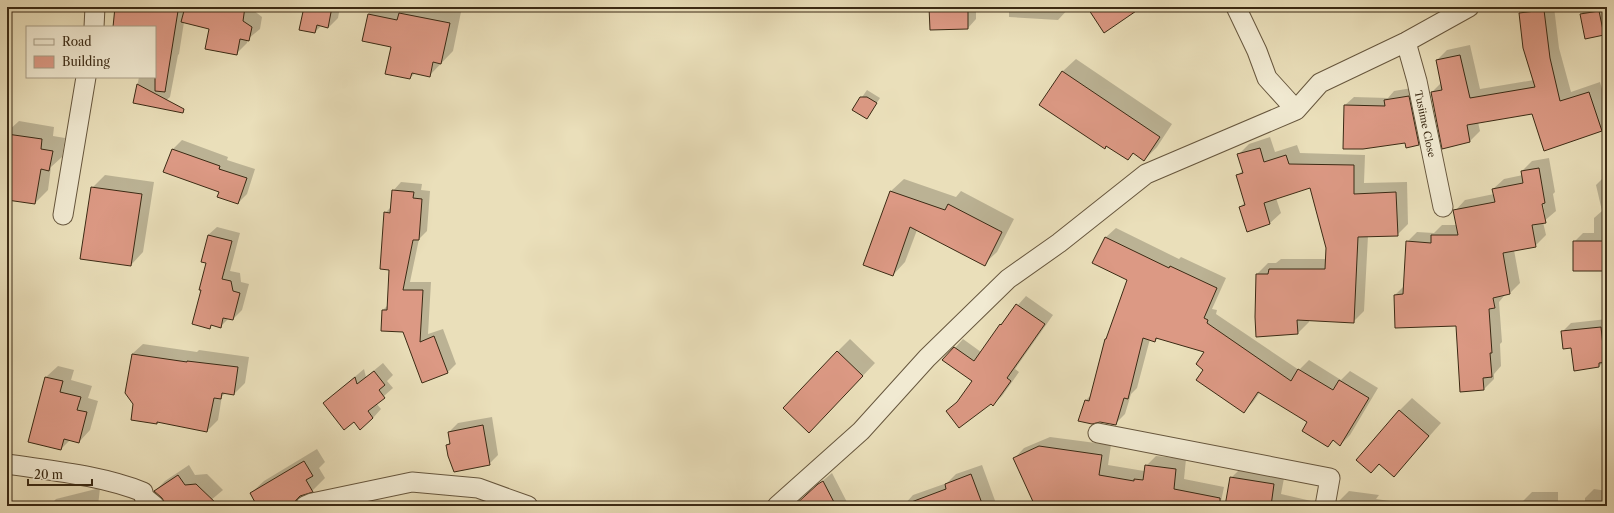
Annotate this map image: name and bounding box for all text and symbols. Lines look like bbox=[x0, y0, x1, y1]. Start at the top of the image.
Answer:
legend bbox=[26, 26, 156, 78]
text: Road bbox=[62, 34, 92, 49]
text: Building bbox=[62, 54, 110, 69]
street label: Tusiime Close bbox=[1412, 89, 1439, 159]
scale bar bbox=[28, 461, 92, 487]
text: 20 m bbox=[34, 467, 63, 482]

